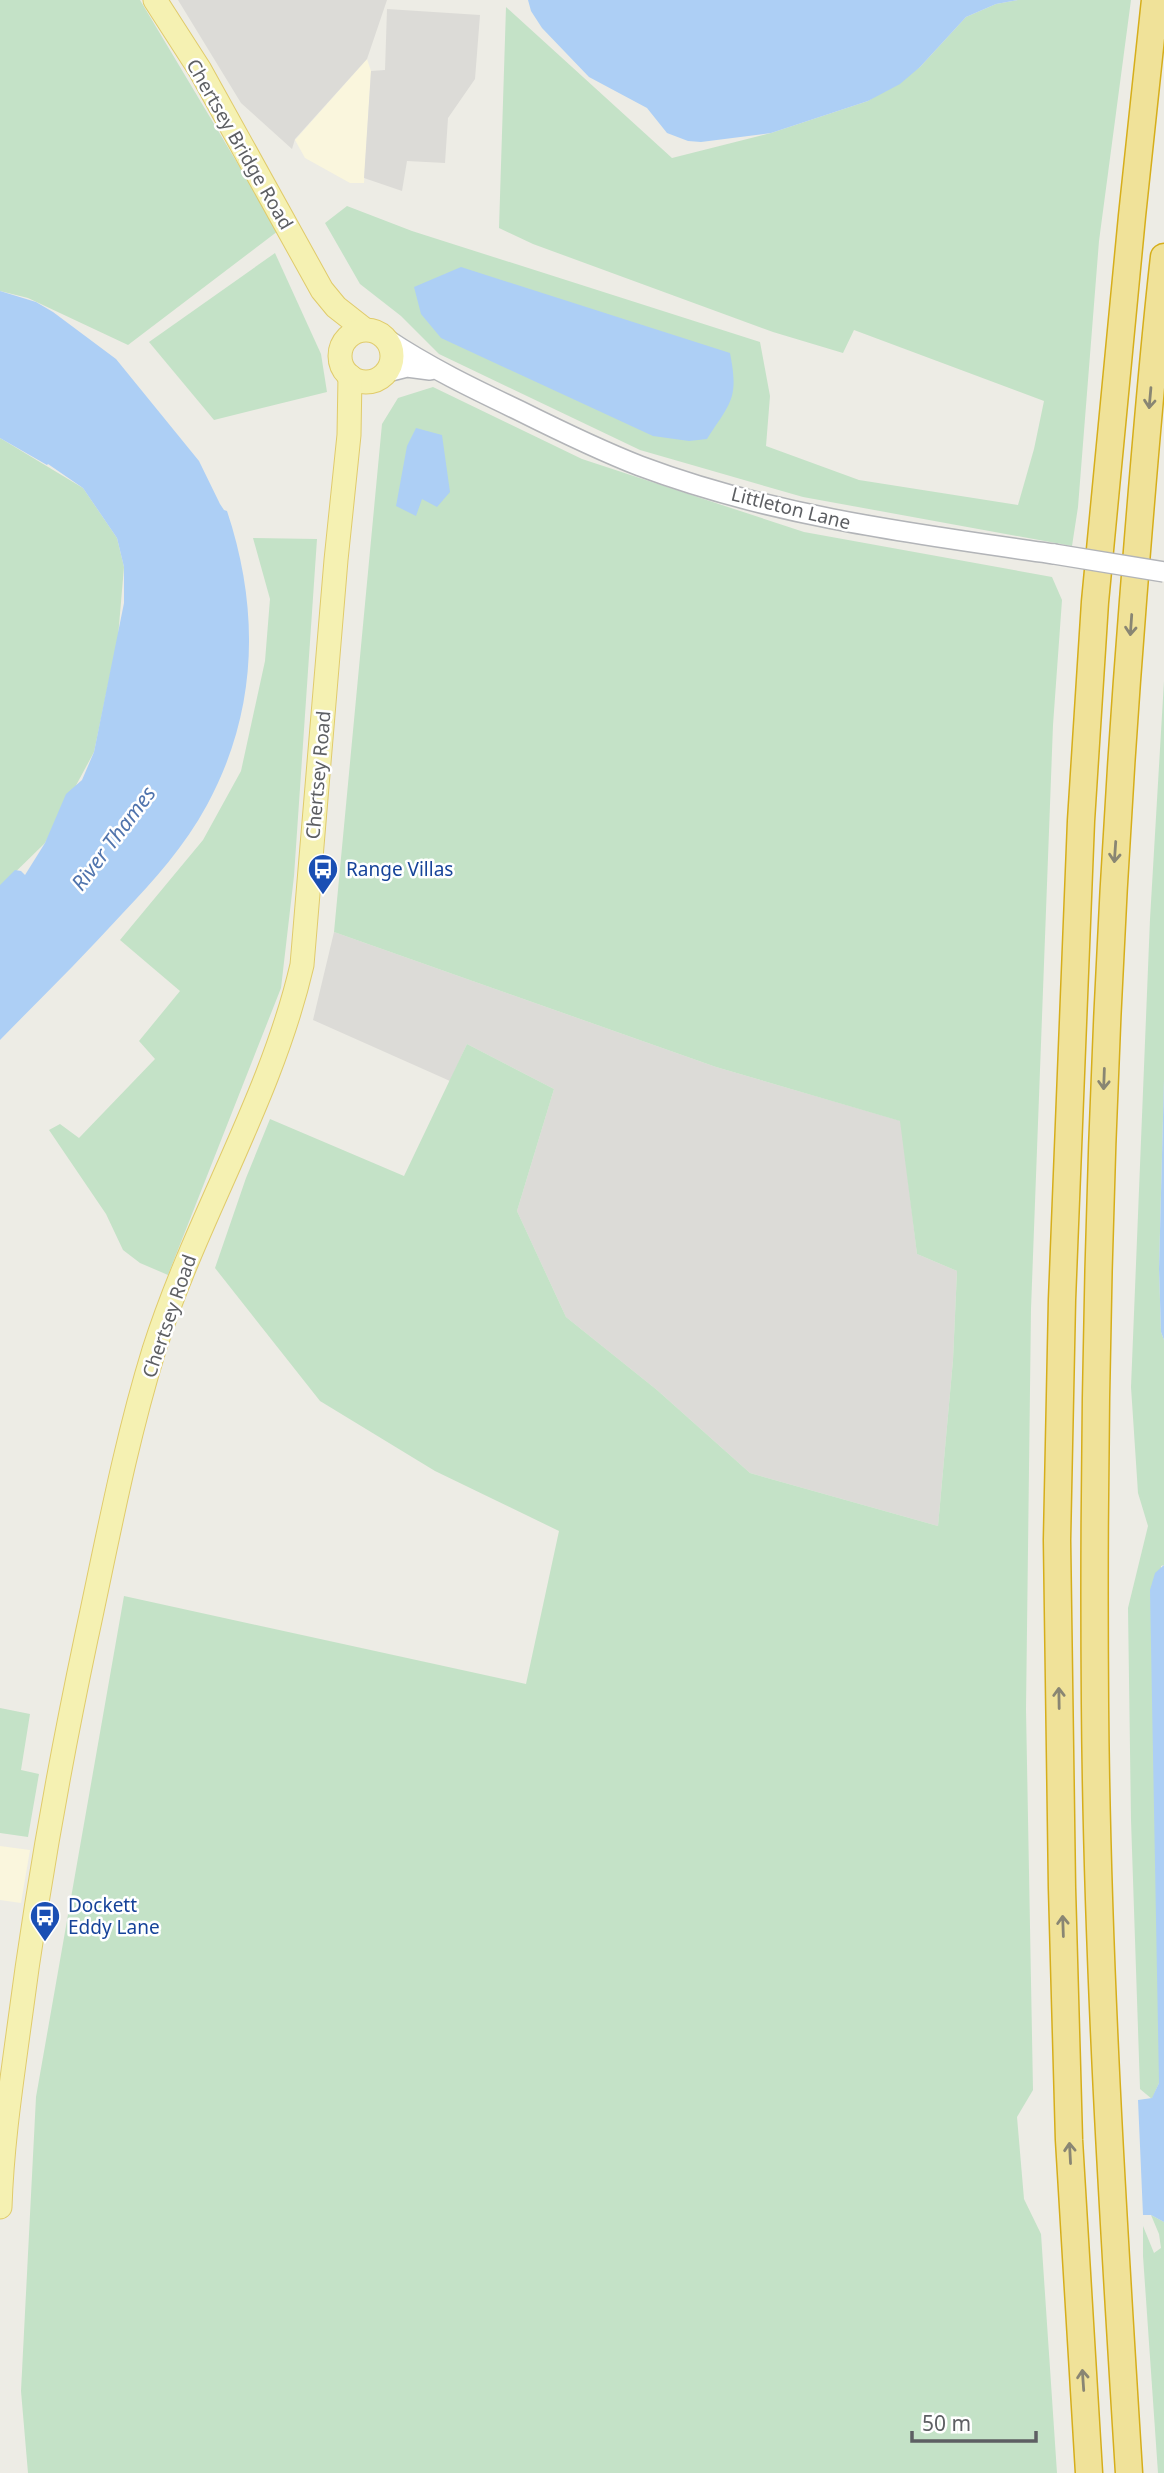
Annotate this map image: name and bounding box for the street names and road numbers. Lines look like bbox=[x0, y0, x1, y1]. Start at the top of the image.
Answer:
street label: Chertsey Bridge Road bbox=[180, 54, 300, 234]
street label: Littleton Lane bbox=[729, 481, 853, 535]
street label: Chertsey Road bbox=[299, 710, 337, 840]
street label: Chertsey Road bbox=[136, 1251, 202, 1381]

